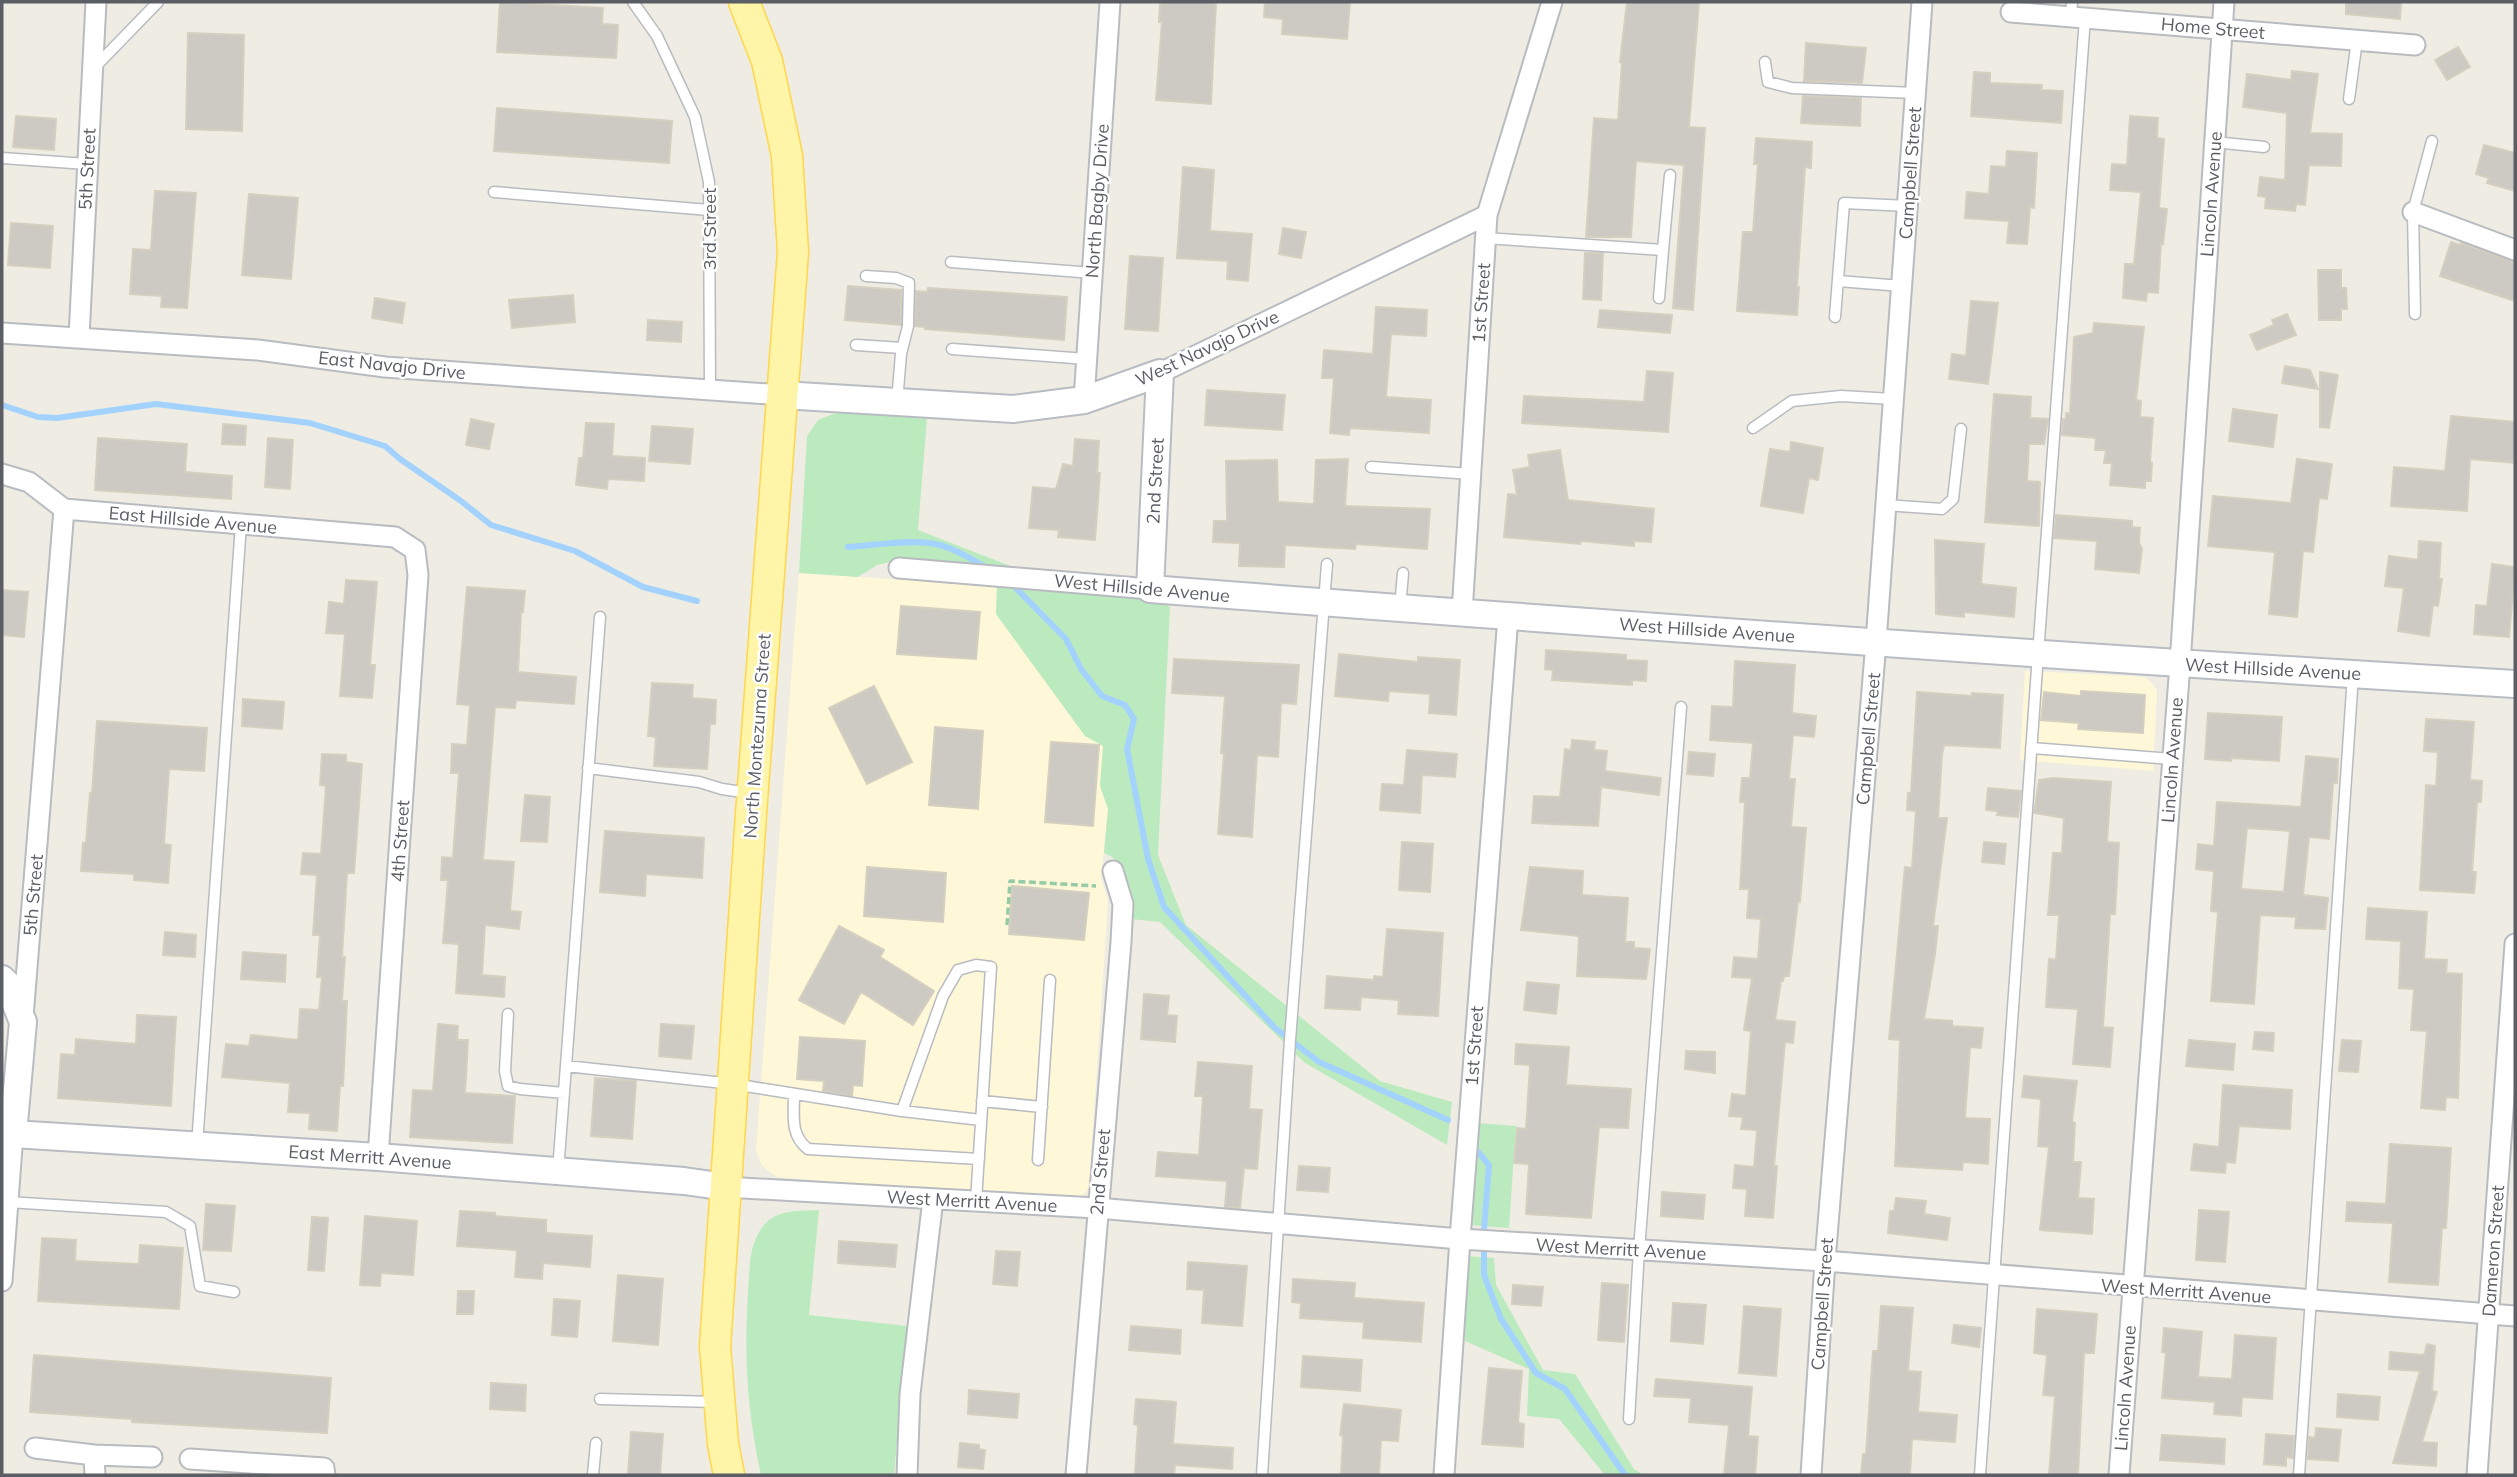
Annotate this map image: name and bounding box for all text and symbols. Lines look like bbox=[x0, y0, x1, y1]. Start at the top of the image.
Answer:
street label: Home Street bbox=[2160, 12, 2266, 44]
street label: Campbell Street bbox=[1894, 106, 1926, 240]
street label: North Bagby Drive bbox=[1080, 123, 1114, 279]
street label: 5th Street bbox=[73, 127, 101, 211]
street label: Lincoln Avenue bbox=[2195, 130, 2227, 258]
street label: 3rd Street bbox=[698, 188, 721, 270]
street label: 1st Street bbox=[1467, 262, 1495, 344]
street label: West Navajo Drive bbox=[1132, 305, 1282, 391]
street label: East Navajo Drive bbox=[317, 346, 467, 384]
street label: 2nd Street bbox=[1141, 437, 1169, 525]
street label: East Hillside Avenue bbox=[108, 501, 278, 539]
street label: West Hillside Avenue bbox=[1053, 569, 1231, 607]
street label: West Hillside Avenue bbox=[1618, 612, 1796, 648]
street label: North Montezuma Street bbox=[738, 633, 776, 839]
street label: West Hillside Avenue bbox=[2184, 653, 2362, 685]
street label: Campbell Street bbox=[1851, 672, 1885, 806]
street label: Lincoln Avenue bbox=[2156, 696, 2188, 824]
street label: 4th Street bbox=[386, 799, 414, 883]
street label: 5th Street bbox=[18, 853, 48, 937]
street label: 1st Street bbox=[1460, 1005, 1488, 1087]
street label: 2nd Street bbox=[1085, 1128, 1115, 1216]
street label: East Merritt Avenue bbox=[288, 1140, 452, 1174]
street label: West Merritt Avenue bbox=[886, 1185, 1058, 1217]
street label: Dameron Street bbox=[2477, 1185, 2509, 1317]
street label: West Merritt Avenue bbox=[1535, 1233, 1707, 1265]
street label: Campbell Street bbox=[1806, 1237, 1838, 1371]
street label: West Merritt Avenue bbox=[2100, 1274, 2272, 1308]
street label: Lincoln Avenue bbox=[2109, 1324, 2141, 1452]

